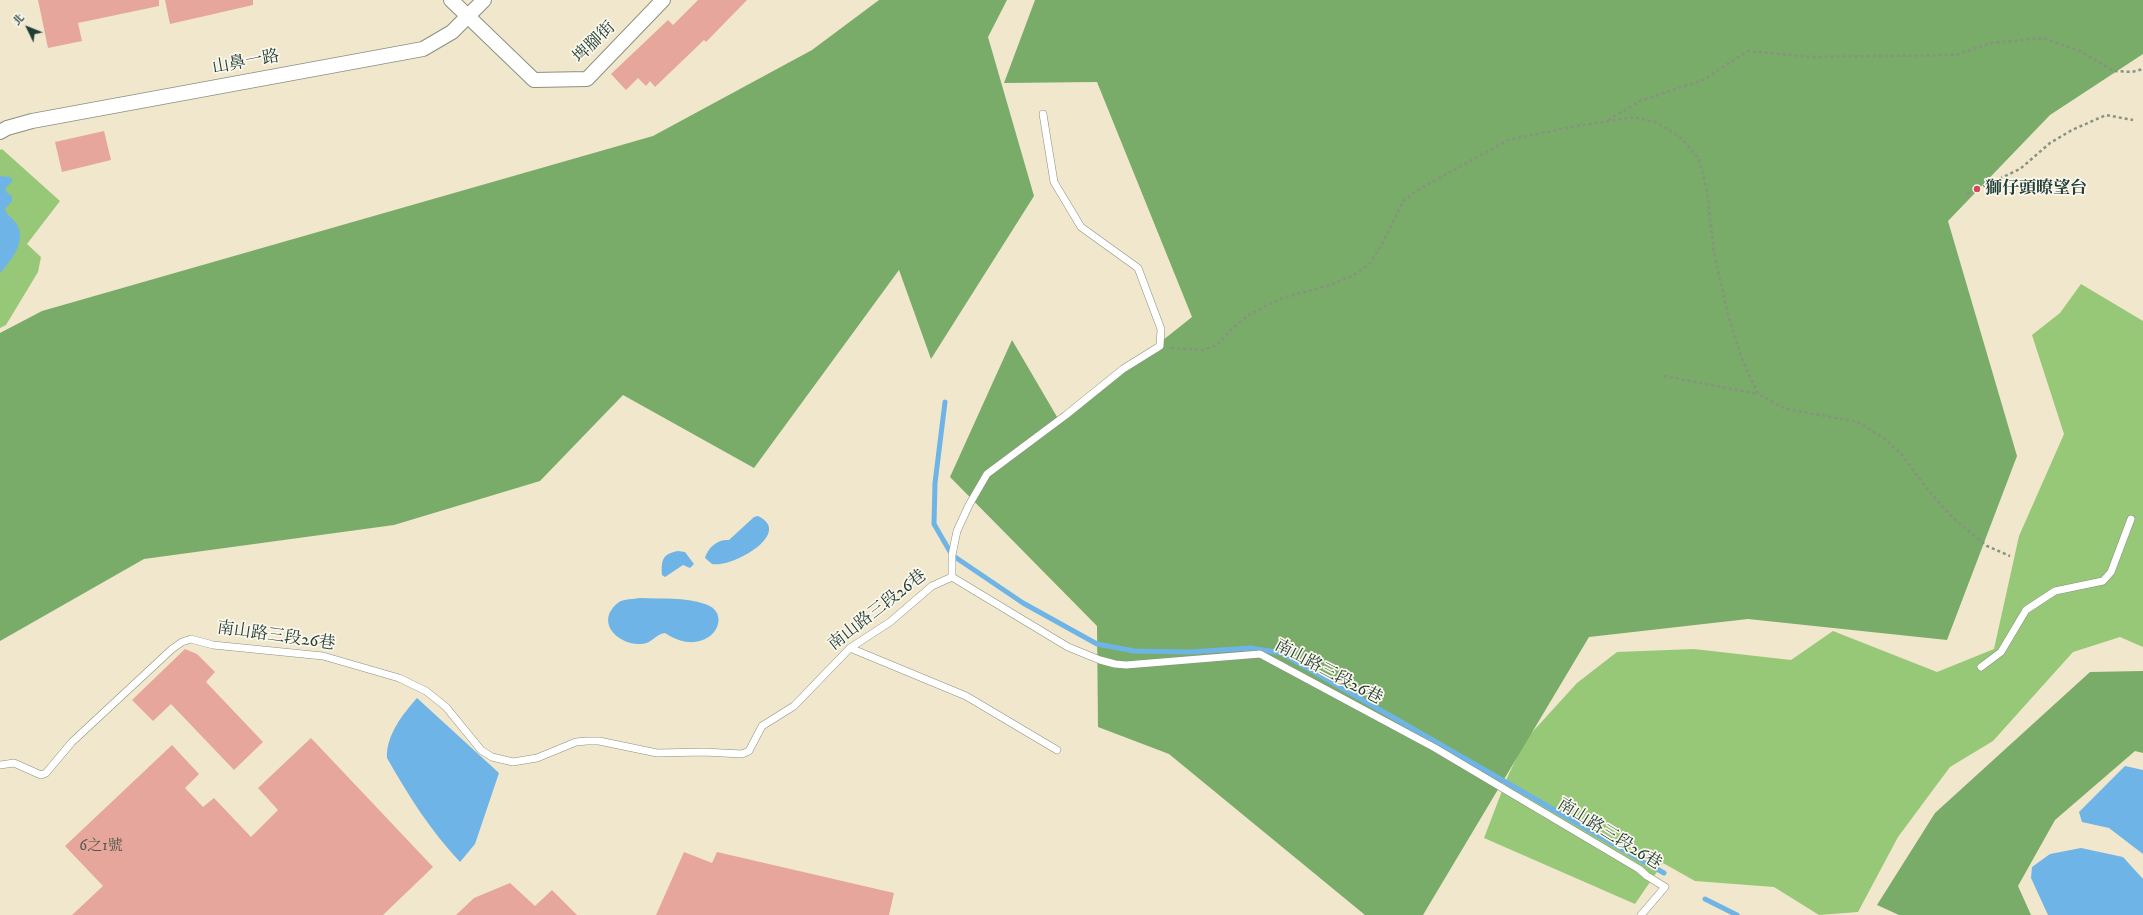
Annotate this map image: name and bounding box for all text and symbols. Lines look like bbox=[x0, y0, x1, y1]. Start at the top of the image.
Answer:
north arrow bbox=[8, 8, 48, 48]
text: 北 bbox=[10, 11, 28, 29]
street label: 埤腳街 bbox=[570, 18, 620, 68]
street label: 山鼻一路 bbox=[211, 47, 281, 79]
place label: 獅仔頭暸望台 bbox=[1985, 179, 2087, 199]
marker: 獅仔頭暸望台 bbox=[1972, 184, 1982, 194]
street label: 南山路三段26巷 bbox=[825, 566, 931, 656]
street label: 南山路三段26巷 bbox=[216, 619, 336, 655]
street label: 南山路三段26巷 bbox=[1271, 636, 1385, 710]
street label: 南山路三段26巷 bbox=[1553, 795, 1665, 875]
house number: 6之1號 bbox=[79, 838, 123, 856]

